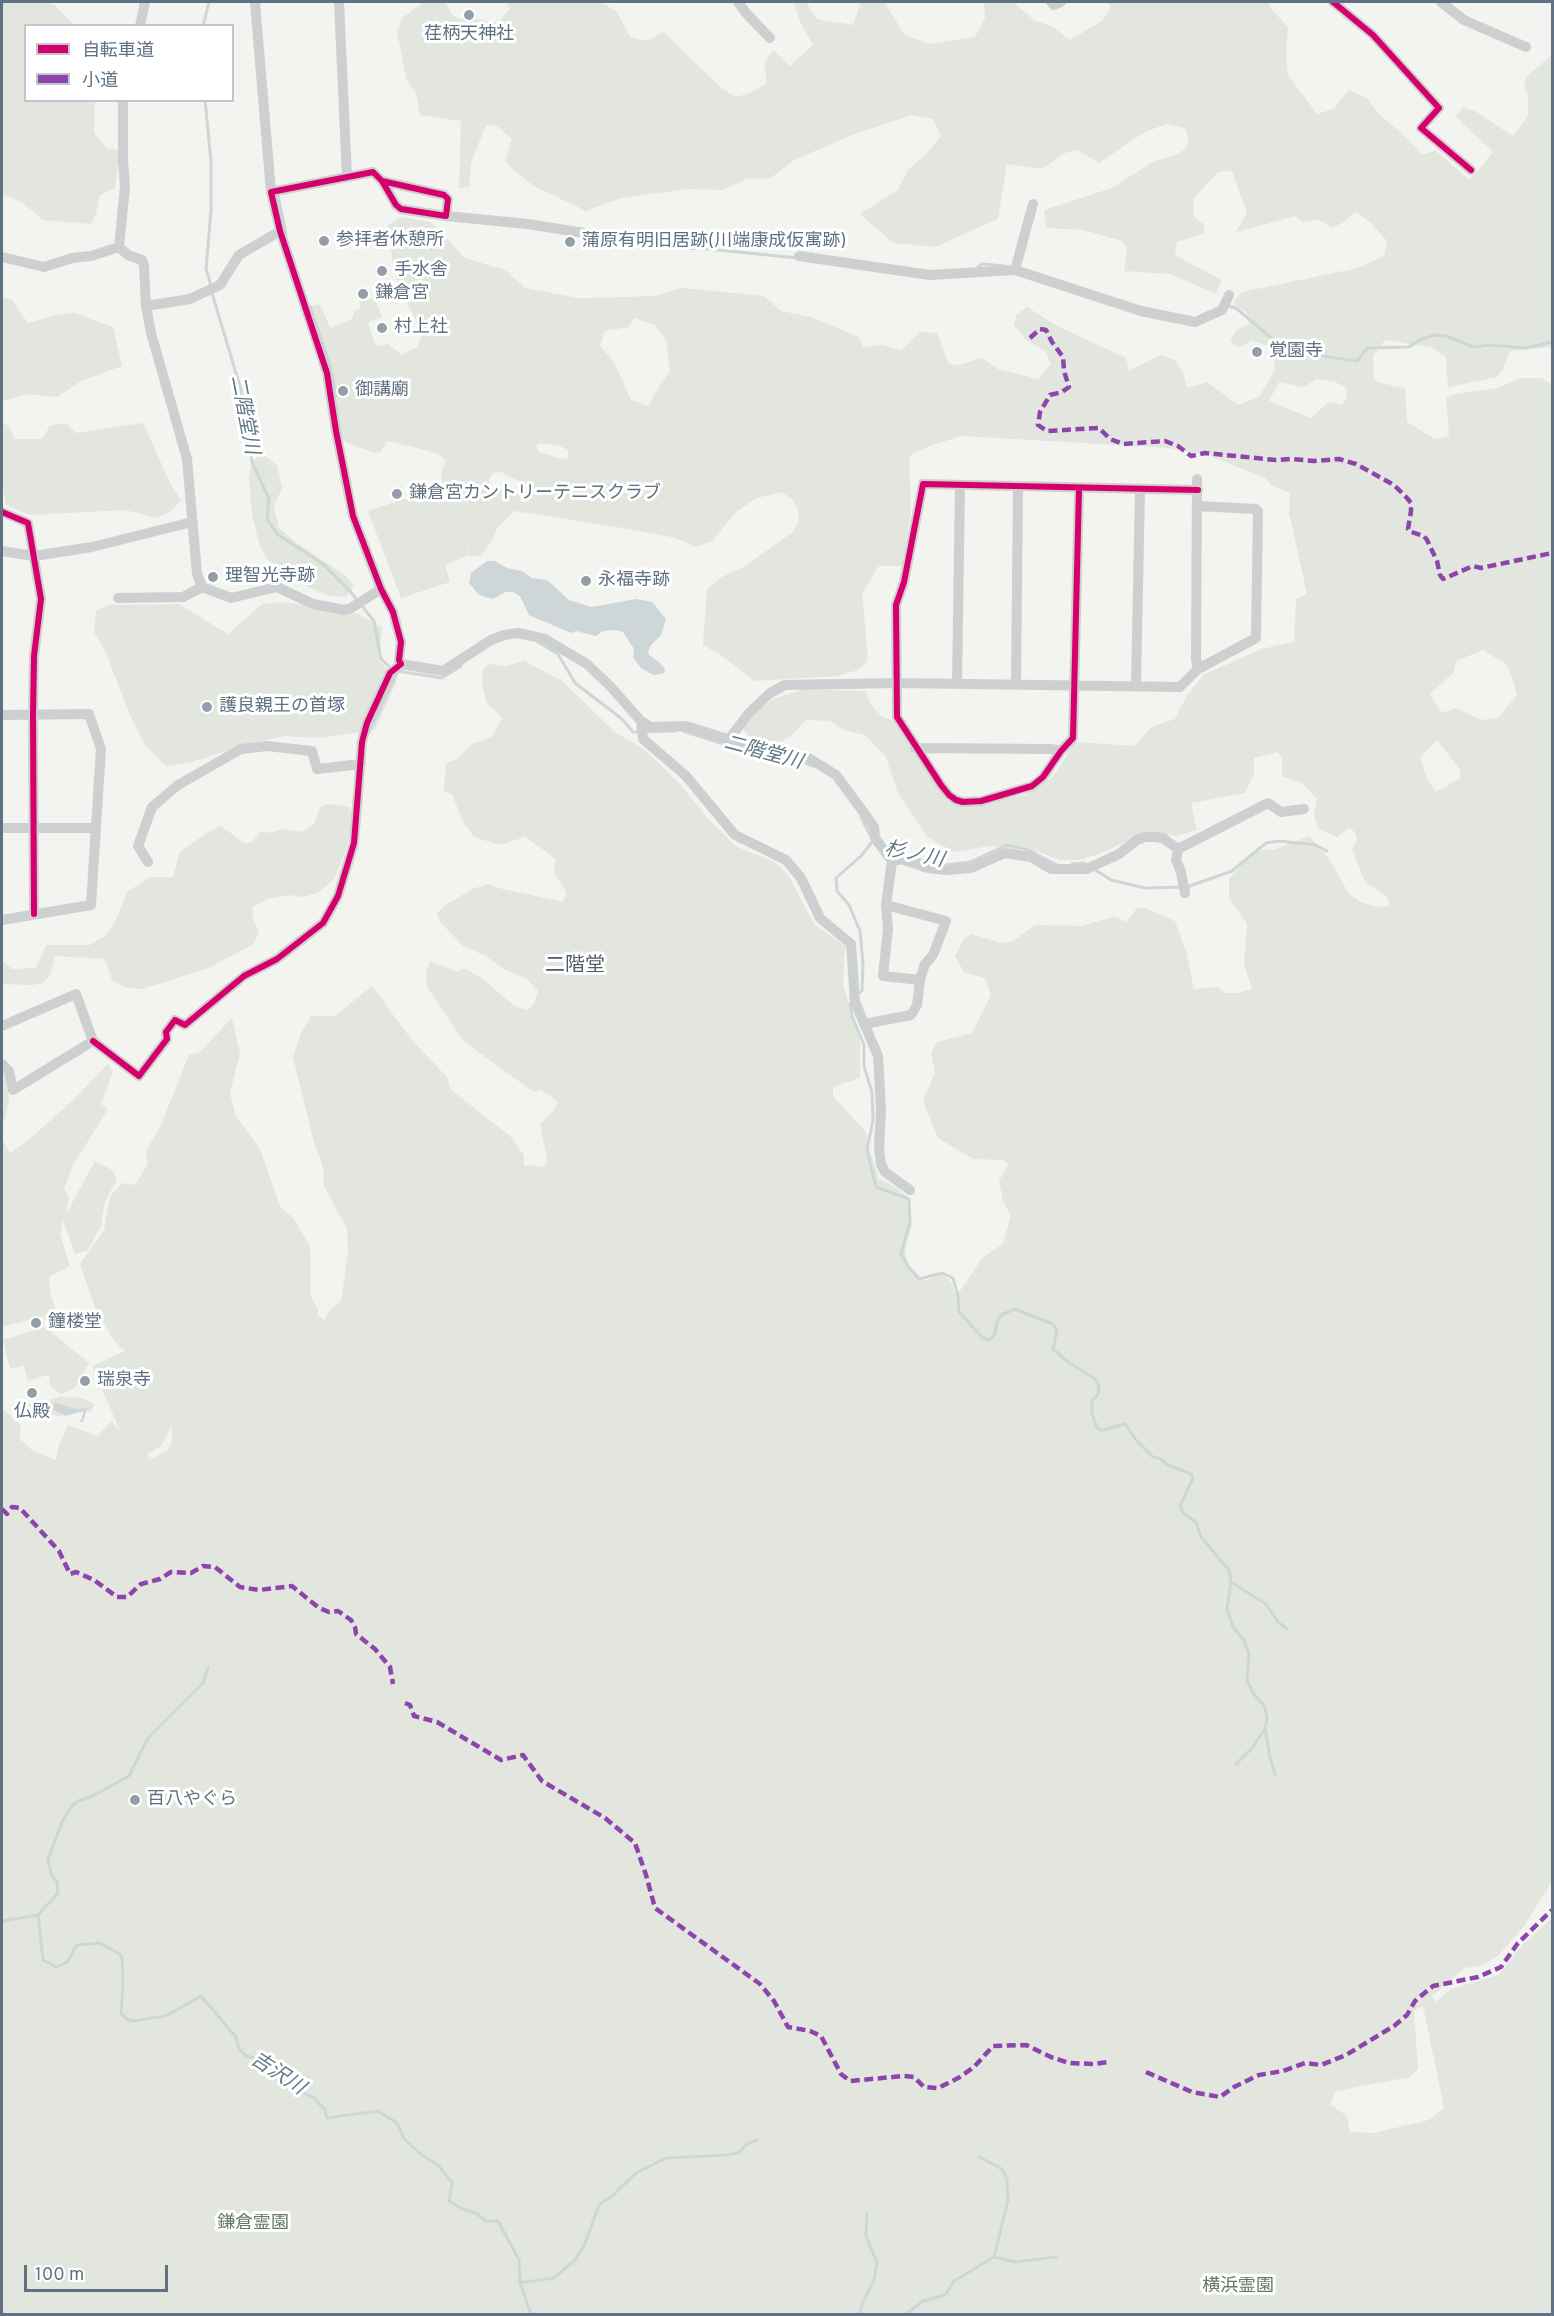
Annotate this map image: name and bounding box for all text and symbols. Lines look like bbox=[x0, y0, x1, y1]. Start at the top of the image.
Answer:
marker: 荏柄天神社 bbox=[462, 8, 476, 22]
legend bbox=[24, 24, 234, 102]
place label: 荏柄天神社 bbox=[424, 24, 514, 46]
text: 自転車道 bbox=[82, 40, 154, 63]
text: 小道 bbox=[82, 70, 118, 93]
place label: 参拝者休憩所 bbox=[336, 230, 444, 252]
place label: 蒲原有明旧居跡(川端康成仮寓跡) bbox=[582, 231, 846, 253]
marker: 参拝者休憩所 bbox=[317, 234, 331, 248]
marker: 蒲原有明旧居跡(川端康成仮寓跡) bbox=[563, 235, 577, 249]
place label: 手水舎 bbox=[394, 260, 448, 282]
marker: 手水舎 bbox=[375, 264, 389, 278]
place label: 鎌倉宮 bbox=[375, 283, 429, 305]
marker: 鎌倉宮 bbox=[356, 287, 370, 301]
place label: 村上社 bbox=[394, 317, 448, 339]
marker: 村上社 bbox=[375, 321, 389, 335]
place label: 覚園寺 bbox=[1269, 341, 1323, 363]
marker: 覚園寺 bbox=[1250, 345, 1264, 359]
water label: 二階堂川 bbox=[224, 373, 262, 457]
place label: 御講廟 bbox=[355, 380, 409, 402]
marker: 御講廟 bbox=[336, 384, 350, 398]
place label: 鎌倉宮カントリーテニスクラブ bbox=[409, 483, 661, 505]
marker: 鎌倉宮カントリーテニスクラブ bbox=[390, 487, 404, 501]
place label: 理智光寺跡 bbox=[225, 566, 315, 588]
marker: 理智光寺跡 bbox=[206, 570, 220, 584]
place label: 永福寺跡 bbox=[598, 570, 670, 592]
marker: 永福寺跡 bbox=[579, 574, 593, 588]
place label: 護良親王の首塚 bbox=[219, 696, 345, 718]
marker: 護良親王の首塚 bbox=[200, 700, 214, 714]
water label: 二階堂川 bbox=[721, 732, 805, 776]
water label: 杉ノ川 bbox=[882, 838, 946, 874]
district label: 二階堂 bbox=[545, 955, 605, 979]
place label: 鐘楼堂 bbox=[48, 1312, 102, 1334]
marker: 鐘楼堂 bbox=[29, 1316, 43, 1330]
place label: 瑞泉寺 bbox=[97, 1370, 151, 1392]
marker: 瑞泉寺 bbox=[78, 1374, 92, 1388]
marker: 仏殿 bbox=[25, 1386, 39, 1400]
place label: 仏殿 bbox=[14, 1402, 50, 1424]
place label: 百八やぐら bbox=[147, 1789, 237, 1811]
marker: 百八やぐら bbox=[128, 1793, 142, 1807]
water label: 吉沢川 bbox=[245, 2049, 309, 2101]
park label: 鎌倉霊園 bbox=[217, 2213, 289, 2235]
scale bar bbox=[27, 2253, 171, 2291]
text: 100 m bbox=[35, 2264, 84, 2287]
park label: 横浜霊園 bbox=[1202, 2276, 1274, 2298]

